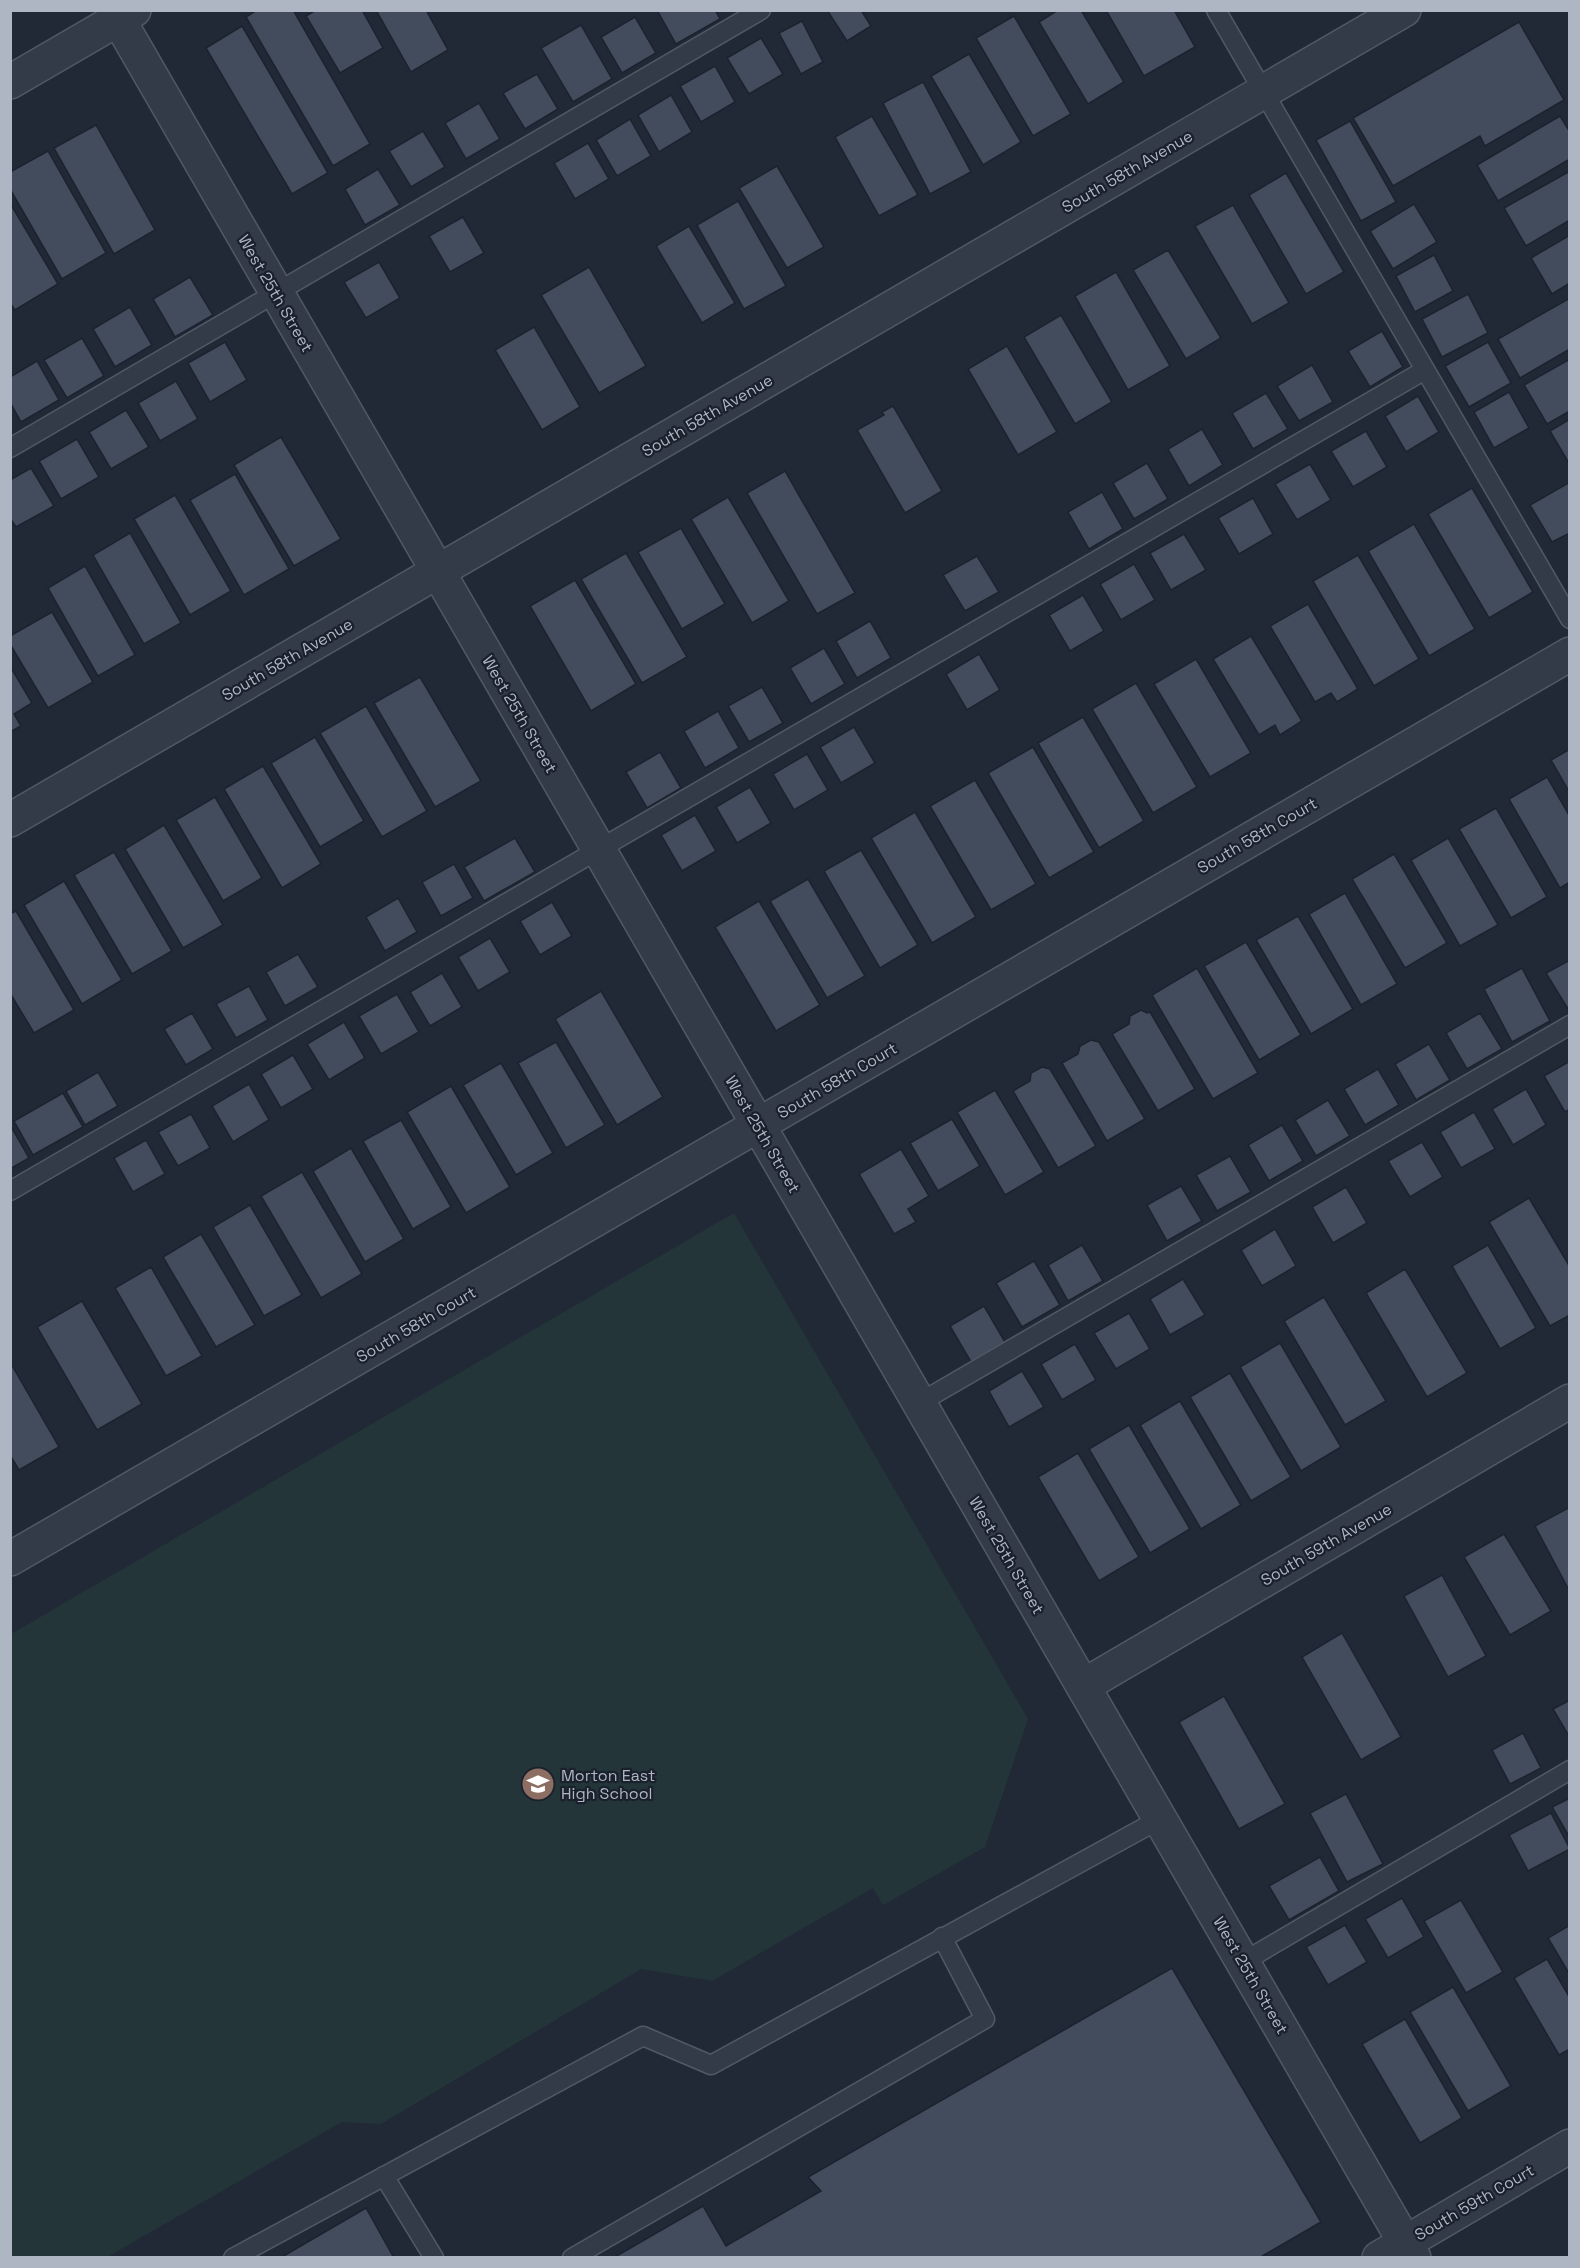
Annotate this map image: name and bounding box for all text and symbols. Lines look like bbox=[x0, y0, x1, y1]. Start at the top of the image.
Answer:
street label: South 58th Avenue bbox=[1058, 125, 1197, 218]
street label: West 25th Street bbox=[233, 231, 318, 356]
street label: South 58th Avenue bbox=[638, 369, 777, 462]
street label: South 58th Avenue bbox=[218, 613, 357, 706]
street label: West 25th Street bbox=[477, 652, 562, 777]
street label: South 58th Court bbox=[1194, 793, 1321, 878]
street label: South 58th Court bbox=[774, 1038, 901, 1123]
street label: West 25th Street bbox=[720, 1072, 805, 1197]
street label: South 58th Court bbox=[353, 1282, 480, 1367]
street label: West 25th Street bbox=[964, 1493, 1049, 1618]
street label: South 59th Avenue bbox=[1257, 1498, 1395, 1590]
place label: Morton East High School bbox=[561, 1765, 655, 1804]
school or university icon: Morton East High School bbox=[520, 1766, 556, 1802]
street label: West 25th Street bbox=[1208, 1913, 1293, 2038]
street label: South 59th Court bbox=[1411, 2160, 1538, 2245]

